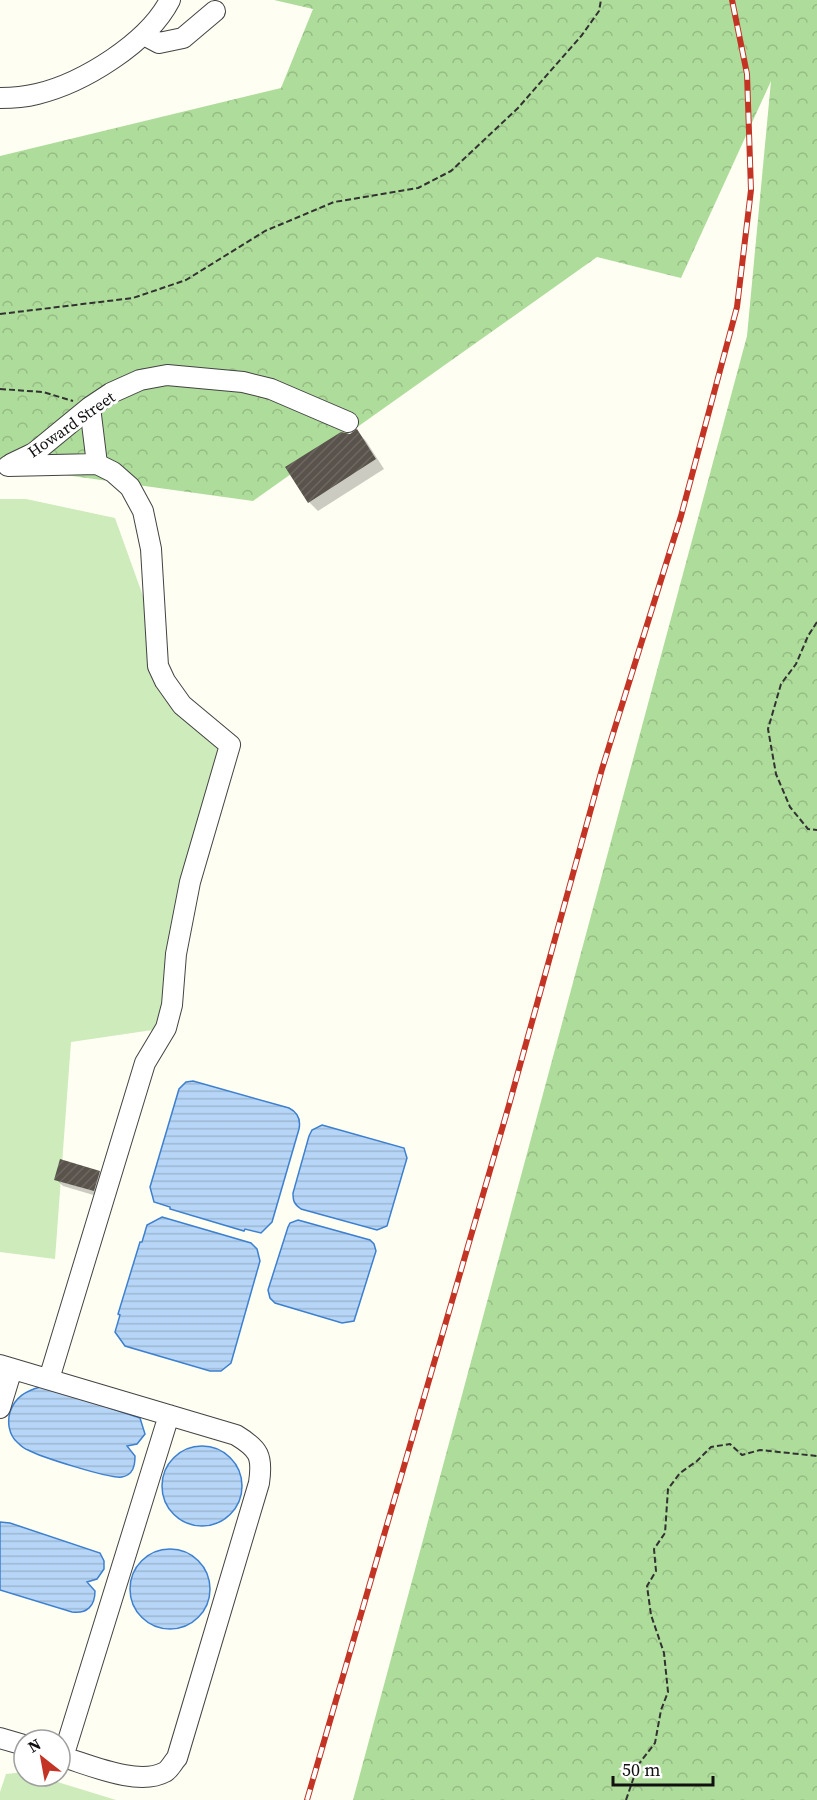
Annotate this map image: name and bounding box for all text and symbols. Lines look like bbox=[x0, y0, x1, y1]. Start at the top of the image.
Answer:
street label: Howard Street bbox=[23, 385, 120, 462]
north arrow bbox=[12, 1728, 72, 1788]
text: N bbox=[24, 1733, 45, 1758]
scale bar bbox=[613, 1749, 714, 1787]
text: 50 m bbox=[622, 1757, 660, 1782]

